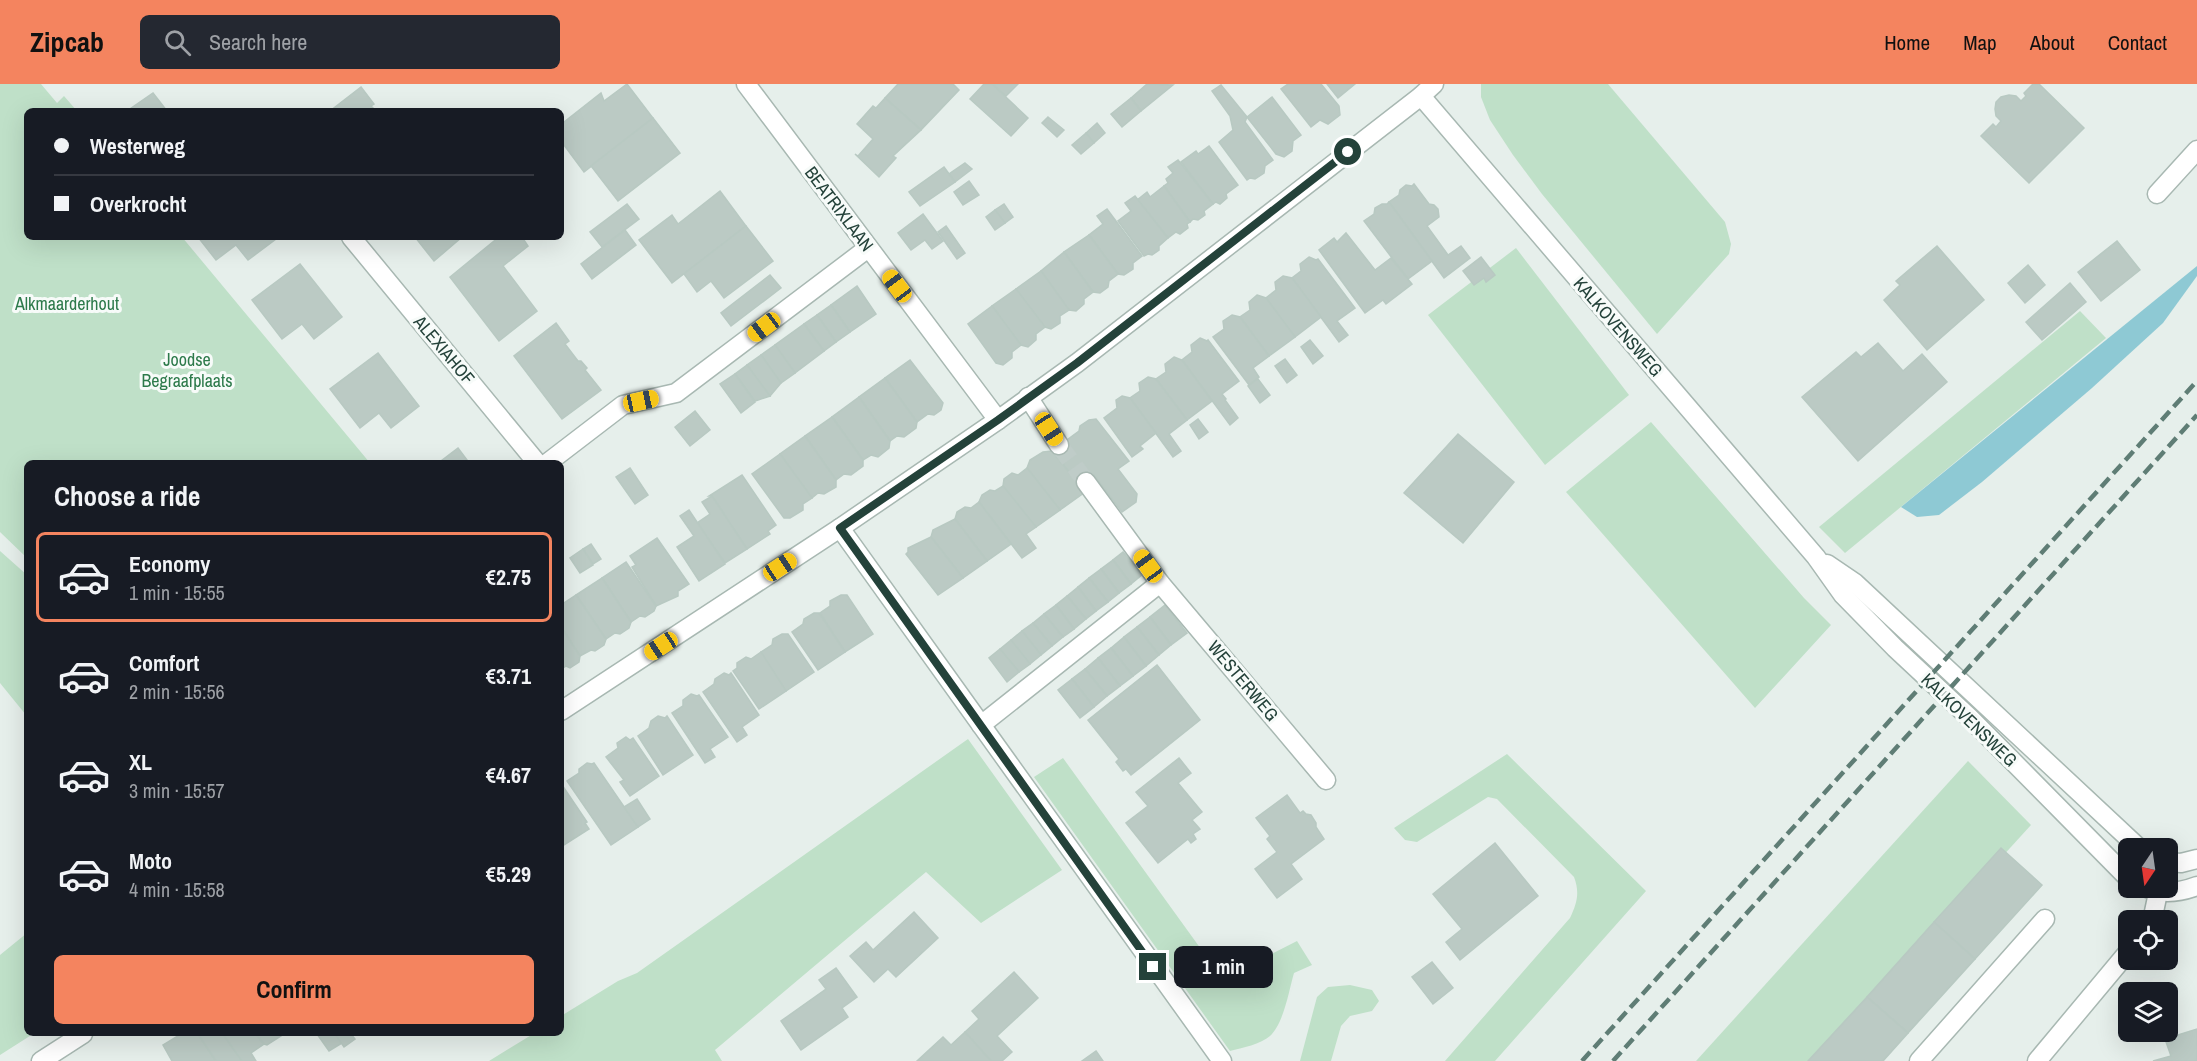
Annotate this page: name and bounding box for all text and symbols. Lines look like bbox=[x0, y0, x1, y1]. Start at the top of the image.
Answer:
search box bbox=[140, 15, 560, 69]
text: Zipcab bbox=[30, 23, 104, 61]
icon: search bbox=[161, 26, 194, 59]
text: Search here bbox=[209, 27, 307, 57]
text: Home bbox=[1884, 28, 1930, 57]
text: Map bbox=[1963, 28, 1997, 57]
text: About bbox=[2030, 28, 2075, 57]
text: Contact bbox=[2108, 28, 2167, 57]
text: Westerweg bbox=[90, 131, 185, 161]
route start bbox=[1334, 138, 1361, 165]
street label: BEATRIXLAAN bbox=[799, 161, 880, 256]
text: Overkrocht bbox=[90, 189, 186, 219]
car bbox=[879, 266, 915, 306]
street label: KALKOVENSWEG bbox=[1568, 271, 1669, 382]
park label: Alkmaarderhout bbox=[14, 291, 119, 316]
street label: ALEXIAHOF bbox=[408, 309, 481, 389]
car bbox=[744, 309, 784, 345]
park label: Joodse Begraafplaats bbox=[141, 347, 233, 393]
car bbox=[622, 388, 660, 414]
car bbox=[1032, 409, 1066, 449]
text: Choose a ride bbox=[54, 478, 200, 514]
car bbox=[1130, 546, 1166, 586]
text: Economy bbox=[129, 549, 210, 579]
icon: car bbox=[57, 550, 111, 604]
car bbox=[760, 550, 800, 584]
text: €2.75 bbox=[486, 562, 531, 592]
text: 1 min · 15:55 bbox=[129, 579, 225, 606]
car bbox=[641, 629, 681, 663]
street label: WESTERWEG bbox=[1202, 635, 1285, 726]
text: Comfort bbox=[129, 648, 199, 678]
icon: car bbox=[57, 649, 111, 703]
text: €3.71 bbox=[486, 661, 531, 691]
street label: KALKOVENSWEG bbox=[1916, 667, 2023, 772]
text: 2 min · 15:56 bbox=[129, 678, 225, 705]
text: XL bbox=[129, 747, 152, 777]
icon: car bbox=[57, 748, 111, 802]
text: €4.67 bbox=[486, 760, 531, 790]
text: 3 min · 15:57 bbox=[129, 777, 225, 804]
north arrow bbox=[2118, 838, 2178, 898]
map controls bbox=[2118, 838, 2178, 1042]
text: Moto bbox=[129, 846, 172, 876]
icon: car bbox=[57, 847, 111, 901]
text: €5.29 bbox=[486, 859, 531, 889]
text: 4 min · 15:58 bbox=[129, 876, 225, 903]
button: locate bbox=[2118, 910, 2178, 970]
callout: 1 min bbox=[1174, 946, 1273, 988]
route end bbox=[1139, 953, 1166, 980]
text: 1 min bbox=[1202, 953, 1245, 980]
button: Confirm bbox=[54, 955, 534, 1024]
button: layers bbox=[2118, 982, 2178, 1042]

